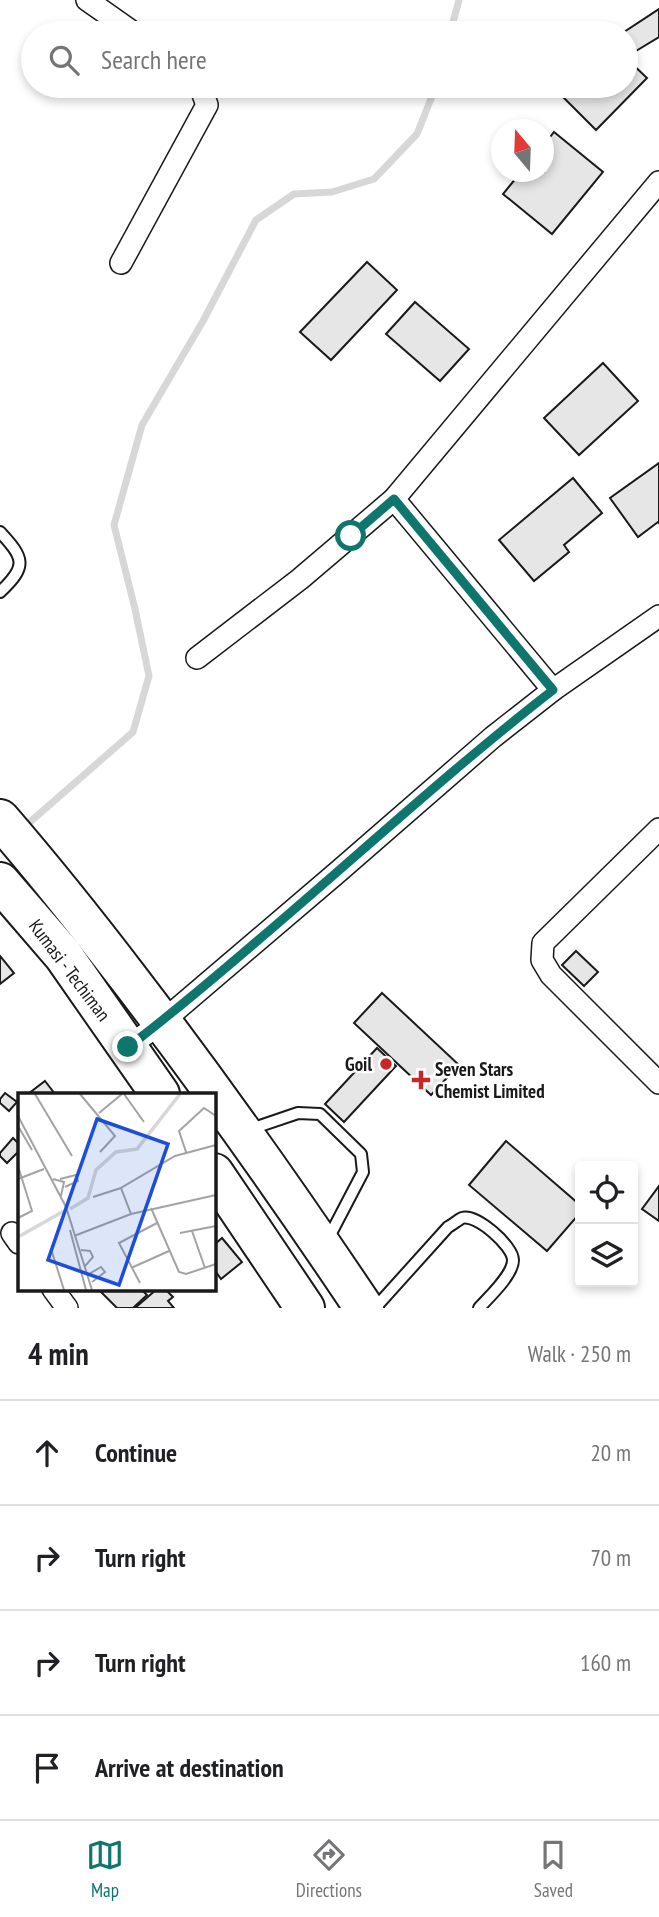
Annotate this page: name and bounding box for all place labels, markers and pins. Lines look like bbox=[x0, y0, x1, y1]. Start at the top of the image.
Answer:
place label: Goil bbox=[345, 1052, 372, 1076]
marker: Goil bbox=[378, 1056, 394, 1072]
place label: Seven Stars Chemist Limited bbox=[435, 1057, 545, 1103]
marker: Seven Stars Chemist Limited bbox=[413, 1072, 429, 1088]

